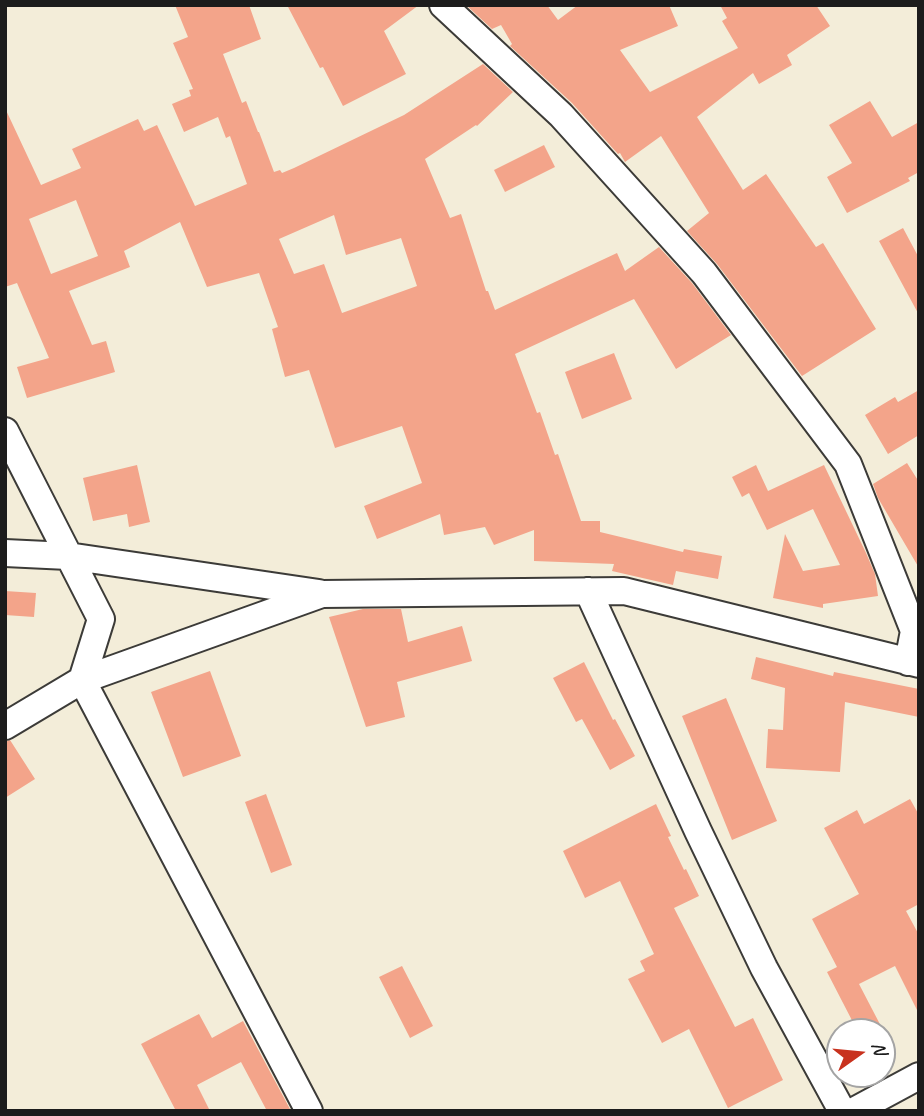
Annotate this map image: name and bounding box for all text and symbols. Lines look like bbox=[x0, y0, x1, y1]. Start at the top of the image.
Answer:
north arrow bbox=[826, 1018, 896, 1088]
text: N bbox=[866, 1039, 892, 1057]

